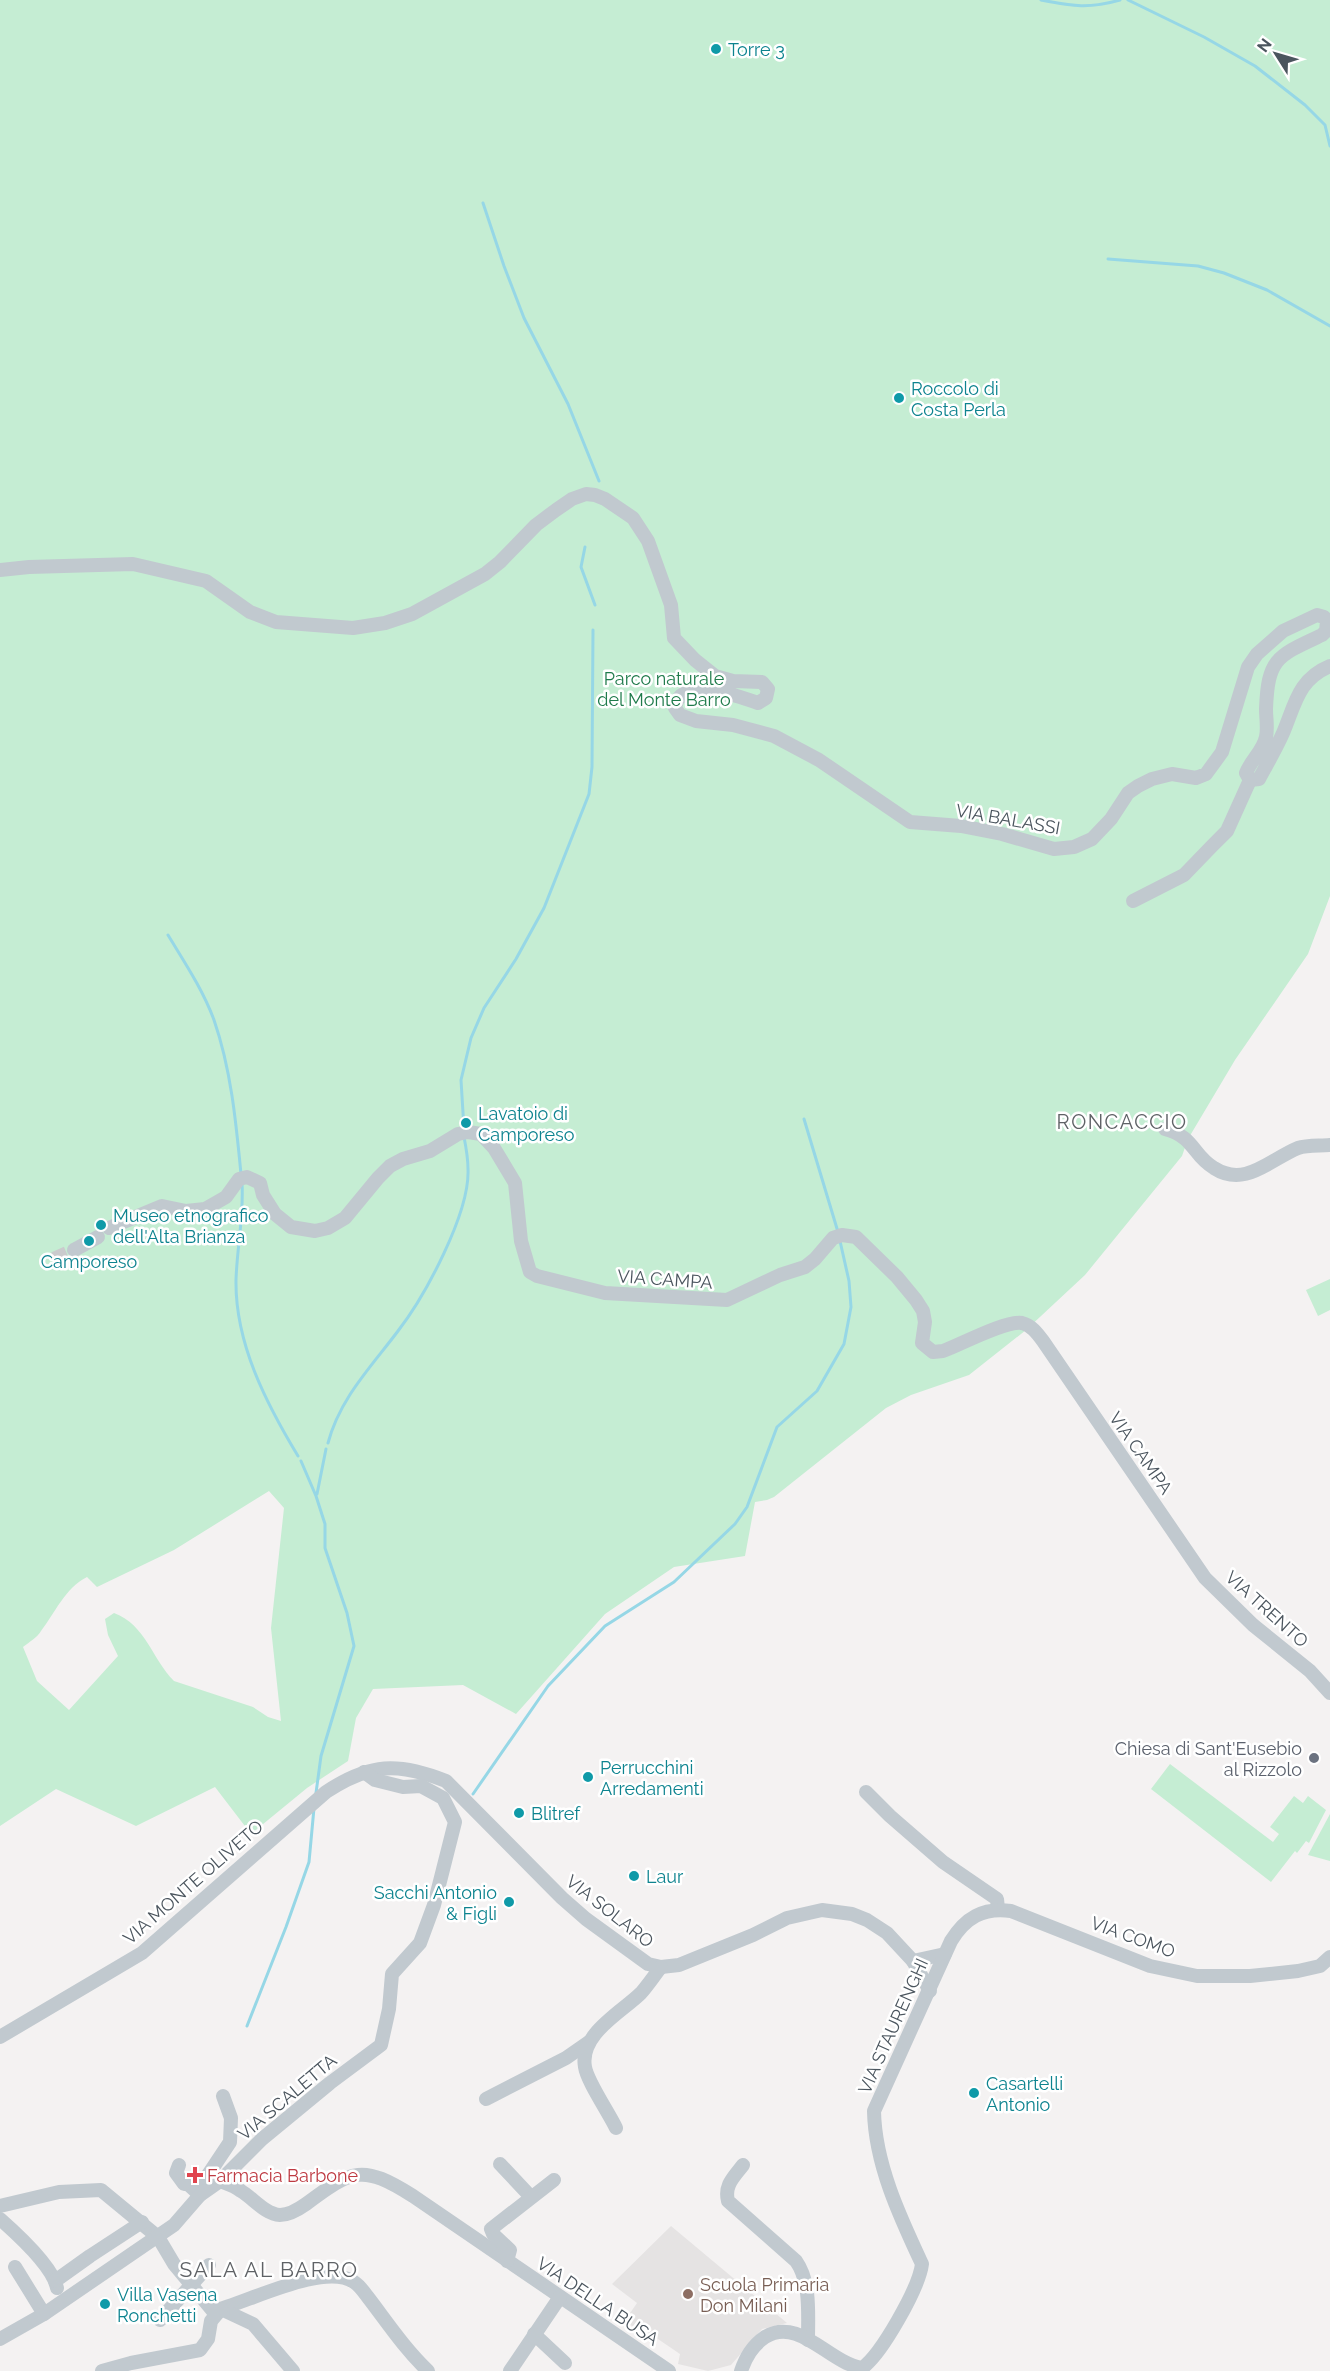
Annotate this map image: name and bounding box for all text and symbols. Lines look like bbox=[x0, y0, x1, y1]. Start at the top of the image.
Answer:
north arrow bbox=[1246, 24, 1306, 84]
text: N bbox=[1253, 35, 1276, 56]
place label: Torre 3 bbox=[728, 39, 785, 60]
marker: Torre 3 bbox=[709, 42, 723, 56]
place label: Roccolo di Costa Perla bbox=[911, 378, 1006, 420]
marker: Roccolo di Costa Perla bbox=[892, 391, 906, 405]
park label: Parco naturale del Monte Barro bbox=[597, 668, 731, 710]
street label: VIA BALASSI bbox=[954, 799, 1062, 839]
place label: Lavatoio di Camporeso bbox=[478, 1103, 575, 1145]
district label: RONCACCIO bbox=[1057, 1110, 1187, 1134]
marker: Lavatoio di Camporeso bbox=[459, 1116, 473, 1130]
place label: Museo etnografico dell'Alta Brianza bbox=[113, 1205, 269, 1247]
marker: Museo etnografico dell'Alta Brianza bbox=[94, 1218, 108, 1232]
marker: Camporeso bbox=[82, 1234, 96, 1248]
place label: Camporeso bbox=[41, 1251, 138, 1272]
street label: VIA CAMPA bbox=[617, 1265, 713, 1293]
street label: VIA CAMPA bbox=[1105, 1408, 1177, 1498]
street label: VIA TRENTO bbox=[1221, 1566, 1313, 1652]
place label: Chiesa di Sant'Eusebio al Rizzolo bbox=[1115, 1738, 1302, 1780]
marker: Chiesa di Sant'Eusebio al Rizzolo bbox=[1307, 1751, 1321, 1765]
place label: Perrucchini Arredamenti bbox=[600, 1757, 704, 1799]
marker: Perrucchini Arredamenti bbox=[581, 1770, 595, 1784]
place label: Blitref bbox=[531, 1803, 581, 1824]
marker: Blitref bbox=[512, 1806, 526, 1820]
street label: VIA MONTE OLIVETO bbox=[119, 1816, 267, 1948]
place label: Laur bbox=[646, 1866, 684, 1887]
marker: Laur bbox=[627, 1869, 641, 1883]
street label: VIA SOLARO bbox=[562, 1870, 658, 1952]
place label: Sacchi Antonio & Figli bbox=[374, 1882, 497, 1924]
marker: Sacchi Antonio & Figli bbox=[502, 1895, 516, 1909]
street label: VIA COMO bbox=[1088, 1912, 1178, 1962]
street label: VIA STAURENGHI bbox=[854, 1955, 932, 2097]
street label: VIA SCALETTA bbox=[233, 2050, 341, 2144]
place label: Casartelli Antonio bbox=[986, 2073, 1063, 2115]
marker: Casartelli Antonio bbox=[967, 2086, 981, 2100]
place label: Farmacia Barbone bbox=[207, 2165, 359, 2186]
marker: Farmacia Barbone bbox=[188, 2168, 202, 2182]
street label: VIA DELLA BUSA bbox=[533, 2252, 663, 2350]
district label: SALA AL BARRO bbox=[180, 2257, 358, 2282]
place label: Scuola Primaria Don Milani bbox=[700, 2274, 829, 2316]
place label: Villa Vasena Ronchetti bbox=[117, 2284, 217, 2326]
marker: Scuola Primaria Don Milani bbox=[681, 2287, 695, 2301]
marker: Villa Vasena Ronchetti bbox=[98, 2297, 112, 2311]

